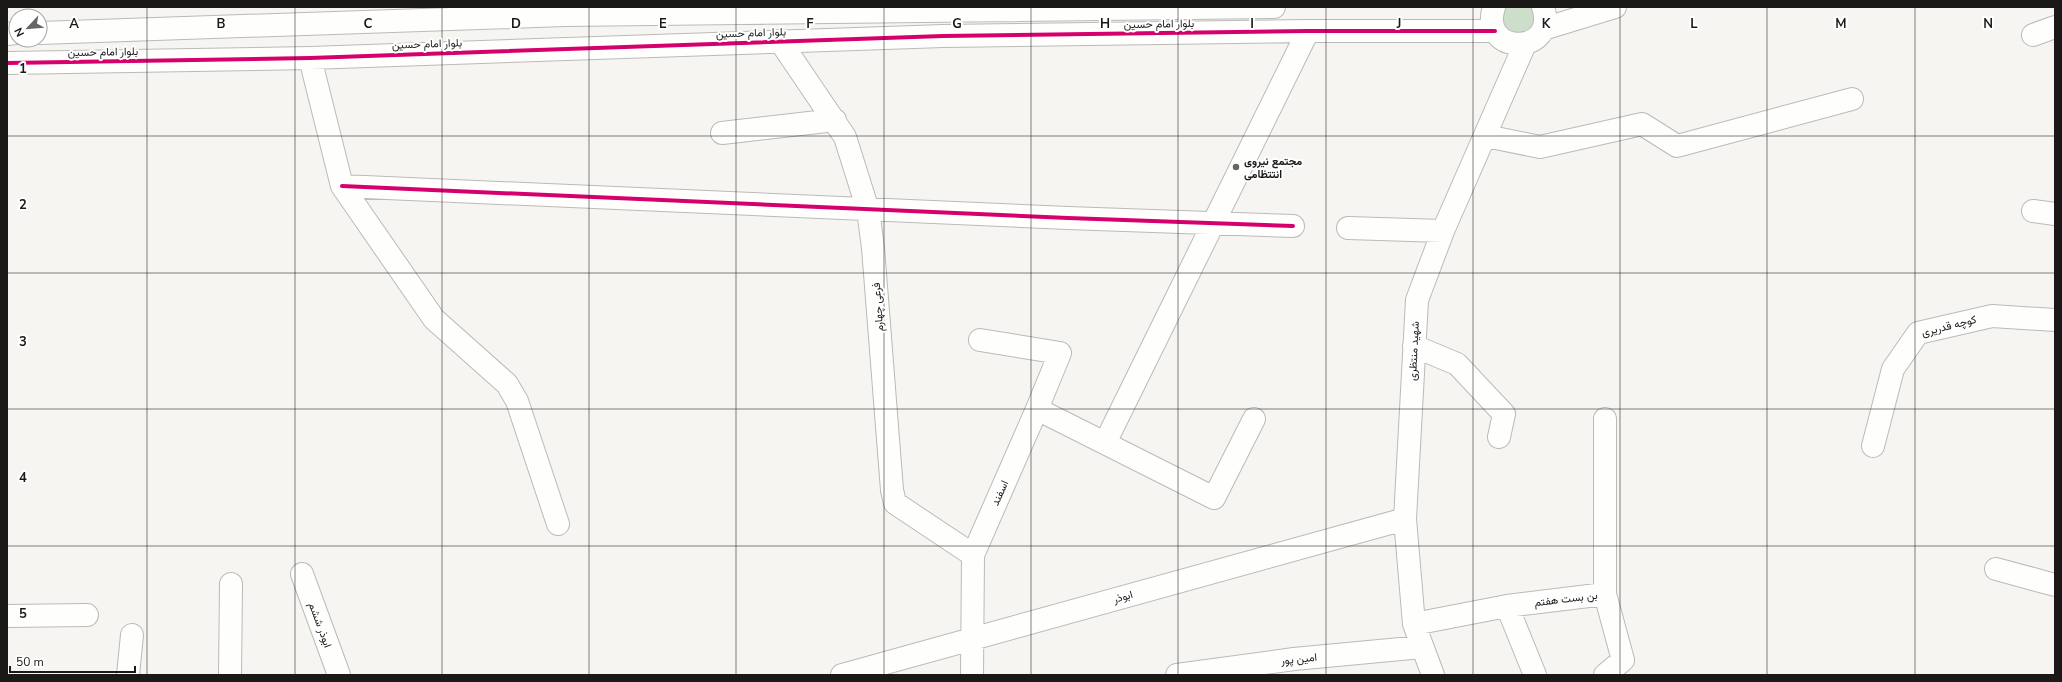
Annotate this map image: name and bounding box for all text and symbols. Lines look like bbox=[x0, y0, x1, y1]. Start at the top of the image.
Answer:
north arrow bbox=[8, 8, 48, 48]
text: A bbox=[69, 15, 79, 33]
text: B bbox=[217, 15, 226, 33]
text: C bbox=[364, 15, 373, 33]
text: D bbox=[511, 15, 521, 33]
text: E bbox=[659, 15, 667, 33]
text: F bbox=[806, 15, 814, 33]
text: G bbox=[952, 15, 962, 33]
text: H bbox=[1100, 15, 1110, 33]
text: I bbox=[1250, 15, 1254, 33]
text: J bbox=[1396, 15, 1401, 33]
text: K bbox=[1542, 15, 1551, 33]
text: L bbox=[1690, 15, 1698, 33]
text: M bbox=[1835, 15, 1847, 33]
text: N bbox=[1983, 15, 1993, 33]
street label: بلوار امام حسین bbox=[1124, 16, 1194, 32]
street label: بلوار امام حسین bbox=[716, 24, 786, 42]
text: N bbox=[11, 25, 28, 39]
street label: بلوار امام حسین bbox=[392, 35, 462, 53]
street label: بلوار امام حسین bbox=[68, 44, 138, 60]
text: 1 bbox=[19, 60, 27, 78]
place label: مجتمع نیروی انتتظامی bbox=[1244, 154, 1302, 182]
marker: مجتمع نیروی انتتظامی bbox=[1231, 162, 1241, 172]
text: 2 bbox=[19, 196, 27, 214]
street label: فرعی چهارم bbox=[869, 282, 887, 332]
street label: کوچه قدریری bbox=[1920, 312, 1978, 340]
street label: شهید منتظری bbox=[1405, 320, 1423, 381]
text: 3 bbox=[19, 333, 27, 351]
text: 4 bbox=[19, 469, 27, 487]
street label: اسفند bbox=[988, 478, 1012, 508]
street label: ابوذر bbox=[1110, 587, 1135, 607]
street label: بن بست هفتم bbox=[1534, 588, 1598, 610]
street label: ابوذر ششم bbox=[305, 600, 335, 650]
text: 5 bbox=[19, 605, 27, 623]
scale bar bbox=[10, 648, 135, 674]
street label: امین پور bbox=[1279, 650, 1318, 668]
text: 50 m bbox=[16, 654, 44, 670]

